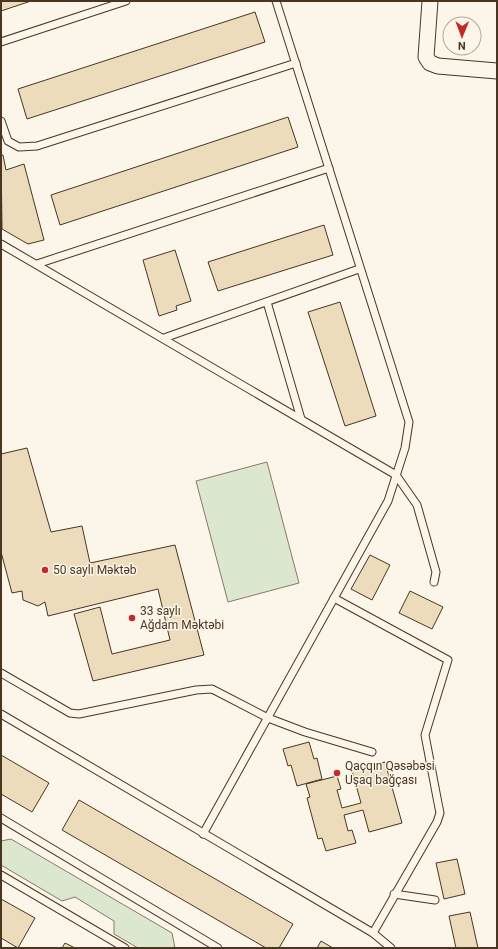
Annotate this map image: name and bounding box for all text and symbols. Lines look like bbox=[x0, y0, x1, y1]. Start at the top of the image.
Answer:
north arrow bbox=[442, 16, 482, 56]
text: N bbox=[458, 39, 466, 52]
place label: 50 saylı Məktəb bbox=[53, 563, 137, 577]
marker: 50 saylı Məktəb bbox=[40, 565, 50, 575]
place label: 33 saylı Ağdam Məktəbi bbox=[140, 604, 224, 632]
marker: 33 saylı Ağdam Məktəbi bbox=[127, 613, 137, 623]
place label: Qaçqın Qəsəbəsi Uşaq bağçası bbox=[345, 759, 435, 787]
marker: Qaçqın Qəsəbəsi Uşaq bağçası bbox=[332, 768, 342, 778]

